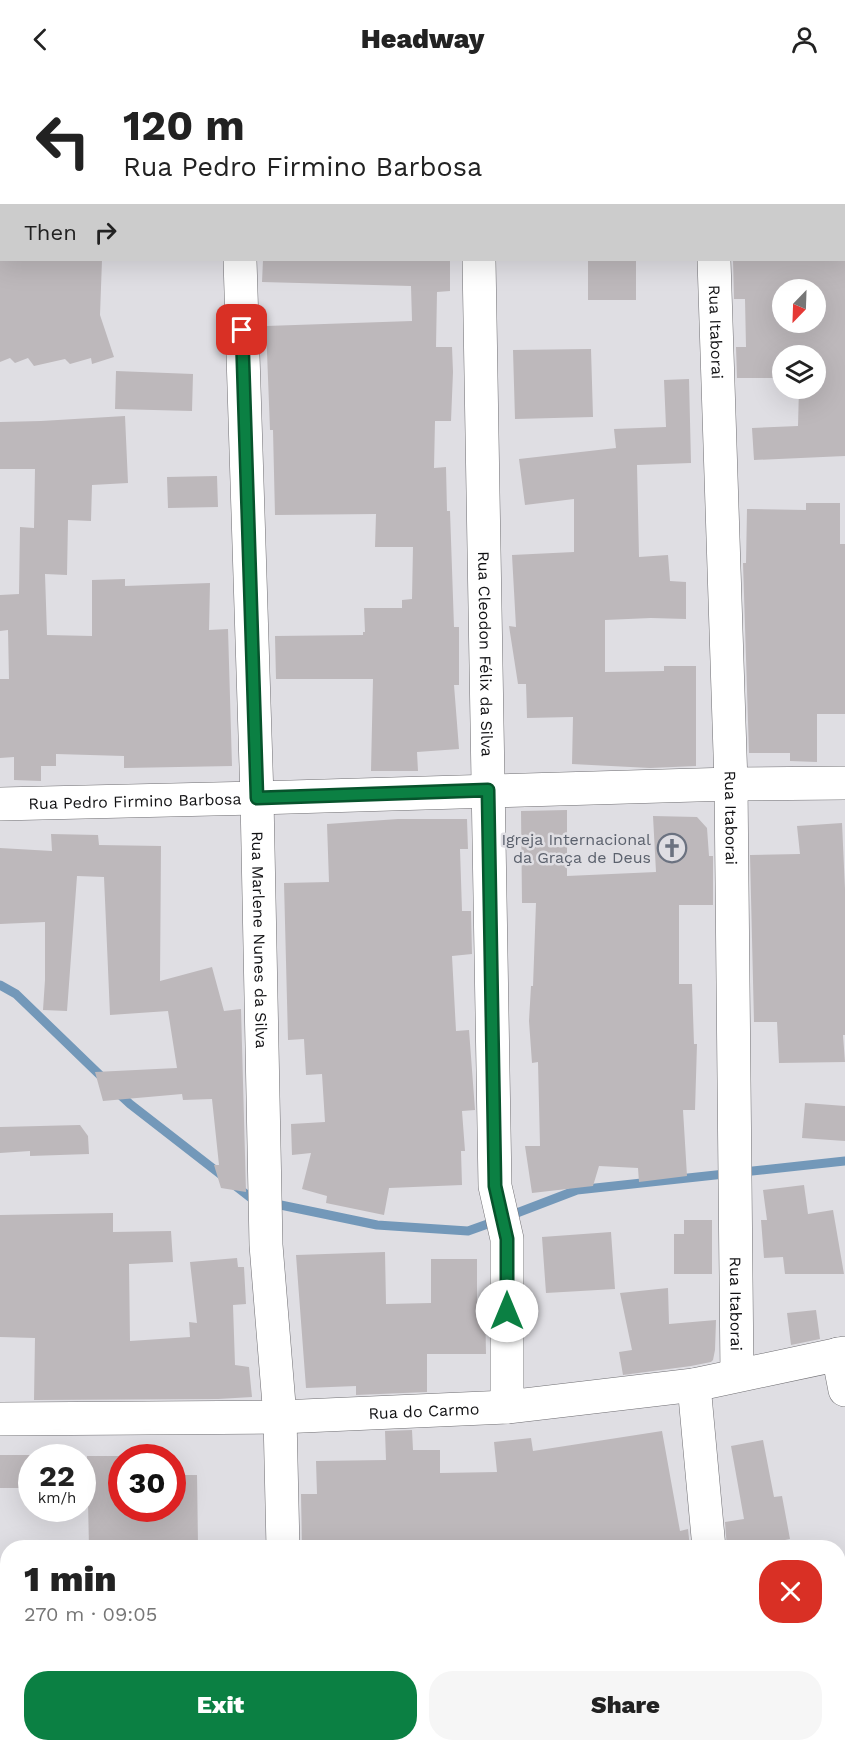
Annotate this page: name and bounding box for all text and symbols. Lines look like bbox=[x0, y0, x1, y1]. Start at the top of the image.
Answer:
icon: back bbox=[24, 23, 57, 56]
text: Headway bbox=[361, 23, 484, 55]
icon: person bbox=[788, 23, 821, 56]
text: 120 m bbox=[123, 101, 245, 150]
icon: left bbox=[24, 102, 102, 180]
text: Rua Pedro Firmino Barbosa bbox=[123, 151, 482, 183]
icon: right bbox=[89, 216, 122, 249]
text: Then bbox=[24, 220, 77, 245]
north arrow bbox=[772, 279, 826, 333]
map controls bbox=[772, 279, 826, 399]
street label: Rua Itaborai bbox=[705, 285, 727, 379]
pin bbox=[216, 304, 267, 355]
icon: arrive bbox=[225, 313, 258, 346]
button: layers bbox=[772, 345, 826, 399]
street label: Rua Cleodon Félix da Silva bbox=[474, 551, 497, 757]
street label: Rua Itaborai bbox=[721, 770, 741, 865]
street label: Rua Pedro Firmino Barbosa bbox=[28, 789, 242, 813]
place label: Igreja Internacional da Graça de Deus bbox=[501, 830, 651, 867]
street label: Rua Marlene Nunes da Silva bbox=[248, 831, 271, 1049]
church icon: Igreja Internacional da Graça de Deus bbox=[656, 832, 688, 864]
street label: Rua Itaborai bbox=[726, 1256, 746, 1351]
position arrow bbox=[475, 1279, 539, 1343]
street label: Rua do Carmo bbox=[368, 1399, 480, 1423]
speed limit sign: 30 bbox=[108, 1444, 186, 1522]
text: 22 bbox=[39, 1458, 75, 1493]
text: km/h bbox=[38, 1489, 76, 1507]
text: 1 min bbox=[24, 1558, 117, 1600]
button: close bbox=[759, 1560, 822, 1623]
text: 270 m · 09:05 bbox=[24, 1602, 157, 1626]
button: Exit bbox=[24, 1671, 417, 1740]
button: Share bbox=[429, 1671, 822, 1740]

